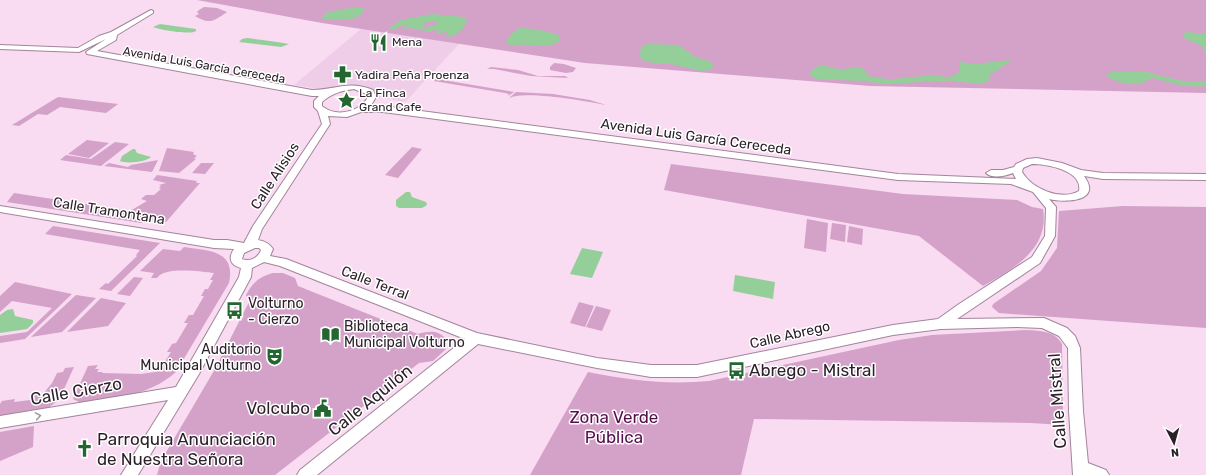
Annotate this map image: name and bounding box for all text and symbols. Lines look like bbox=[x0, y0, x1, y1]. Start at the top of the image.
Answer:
restaurant icon: Mena bbox=[369, 32, 389, 52]
place label: Mena bbox=[392, 35, 422, 49]
street label: Avenida Luis García Cereceda bbox=[122, 44, 286, 86]
pharmacy icon: Yadira Peña Proenza bbox=[332, 65, 352, 85]
place label: Yadira Peña Proenza bbox=[355, 68, 469, 82]
place label: La Finca Grand Cafe bbox=[359, 86, 422, 114]
place icon: La Finca Grand Cafe bbox=[336, 90, 356, 110]
street label: Avenida Luis García Cereceda bbox=[600, 115, 792, 159]
street label: Calle Alisios bbox=[247, 139, 303, 213]
street label: Calle Tramontana bbox=[52, 194, 166, 228]
street label: Calle Terral bbox=[339, 262, 411, 304]
place label: Volturno - Cierzo bbox=[248, 295, 304, 328]
bus stop icon: Volturno - Cierzo bbox=[225, 301, 245, 321]
place label: Biblioteca Municipal Volturno bbox=[344, 318, 465, 351]
street label: Calle Abrego bbox=[748, 318, 832, 352]
library icon: Biblioteca Municipal Volturno bbox=[321, 324, 341, 344]
place label: Auditorio Municipal Volturno bbox=[140, 341, 261, 374]
theatre icon: Auditorio Municipal Volturno bbox=[264, 347, 284, 367]
street label: Calle Mistral bbox=[1044, 353, 1070, 449]
street label: Calle Aquilón bbox=[324, 360, 416, 440]
bus stop icon: Abrego - Mistral bbox=[726, 360, 746, 380]
place label: Abrego - Mistral bbox=[749, 360, 876, 380]
street label: Calle Cierzo bbox=[29, 373, 123, 409]
place label: Volcubo bbox=[246, 398, 310, 418]
public building icon: Volcubo bbox=[313, 398, 333, 418]
park label: Zona Verde Pública bbox=[570, 407, 658, 447]
one-way arrow bbox=[35, 412, 42, 421]
north arrow bbox=[1154, 423, 1194, 463]
place label: Parroquia Anunciación de Nuestra Señora bbox=[97, 429, 276, 469]
church icon: Parroquia Anunciación de Nuestra Señora bbox=[74, 439, 94, 459]
text: N bbox=[1170, 446, 1180, 459]

